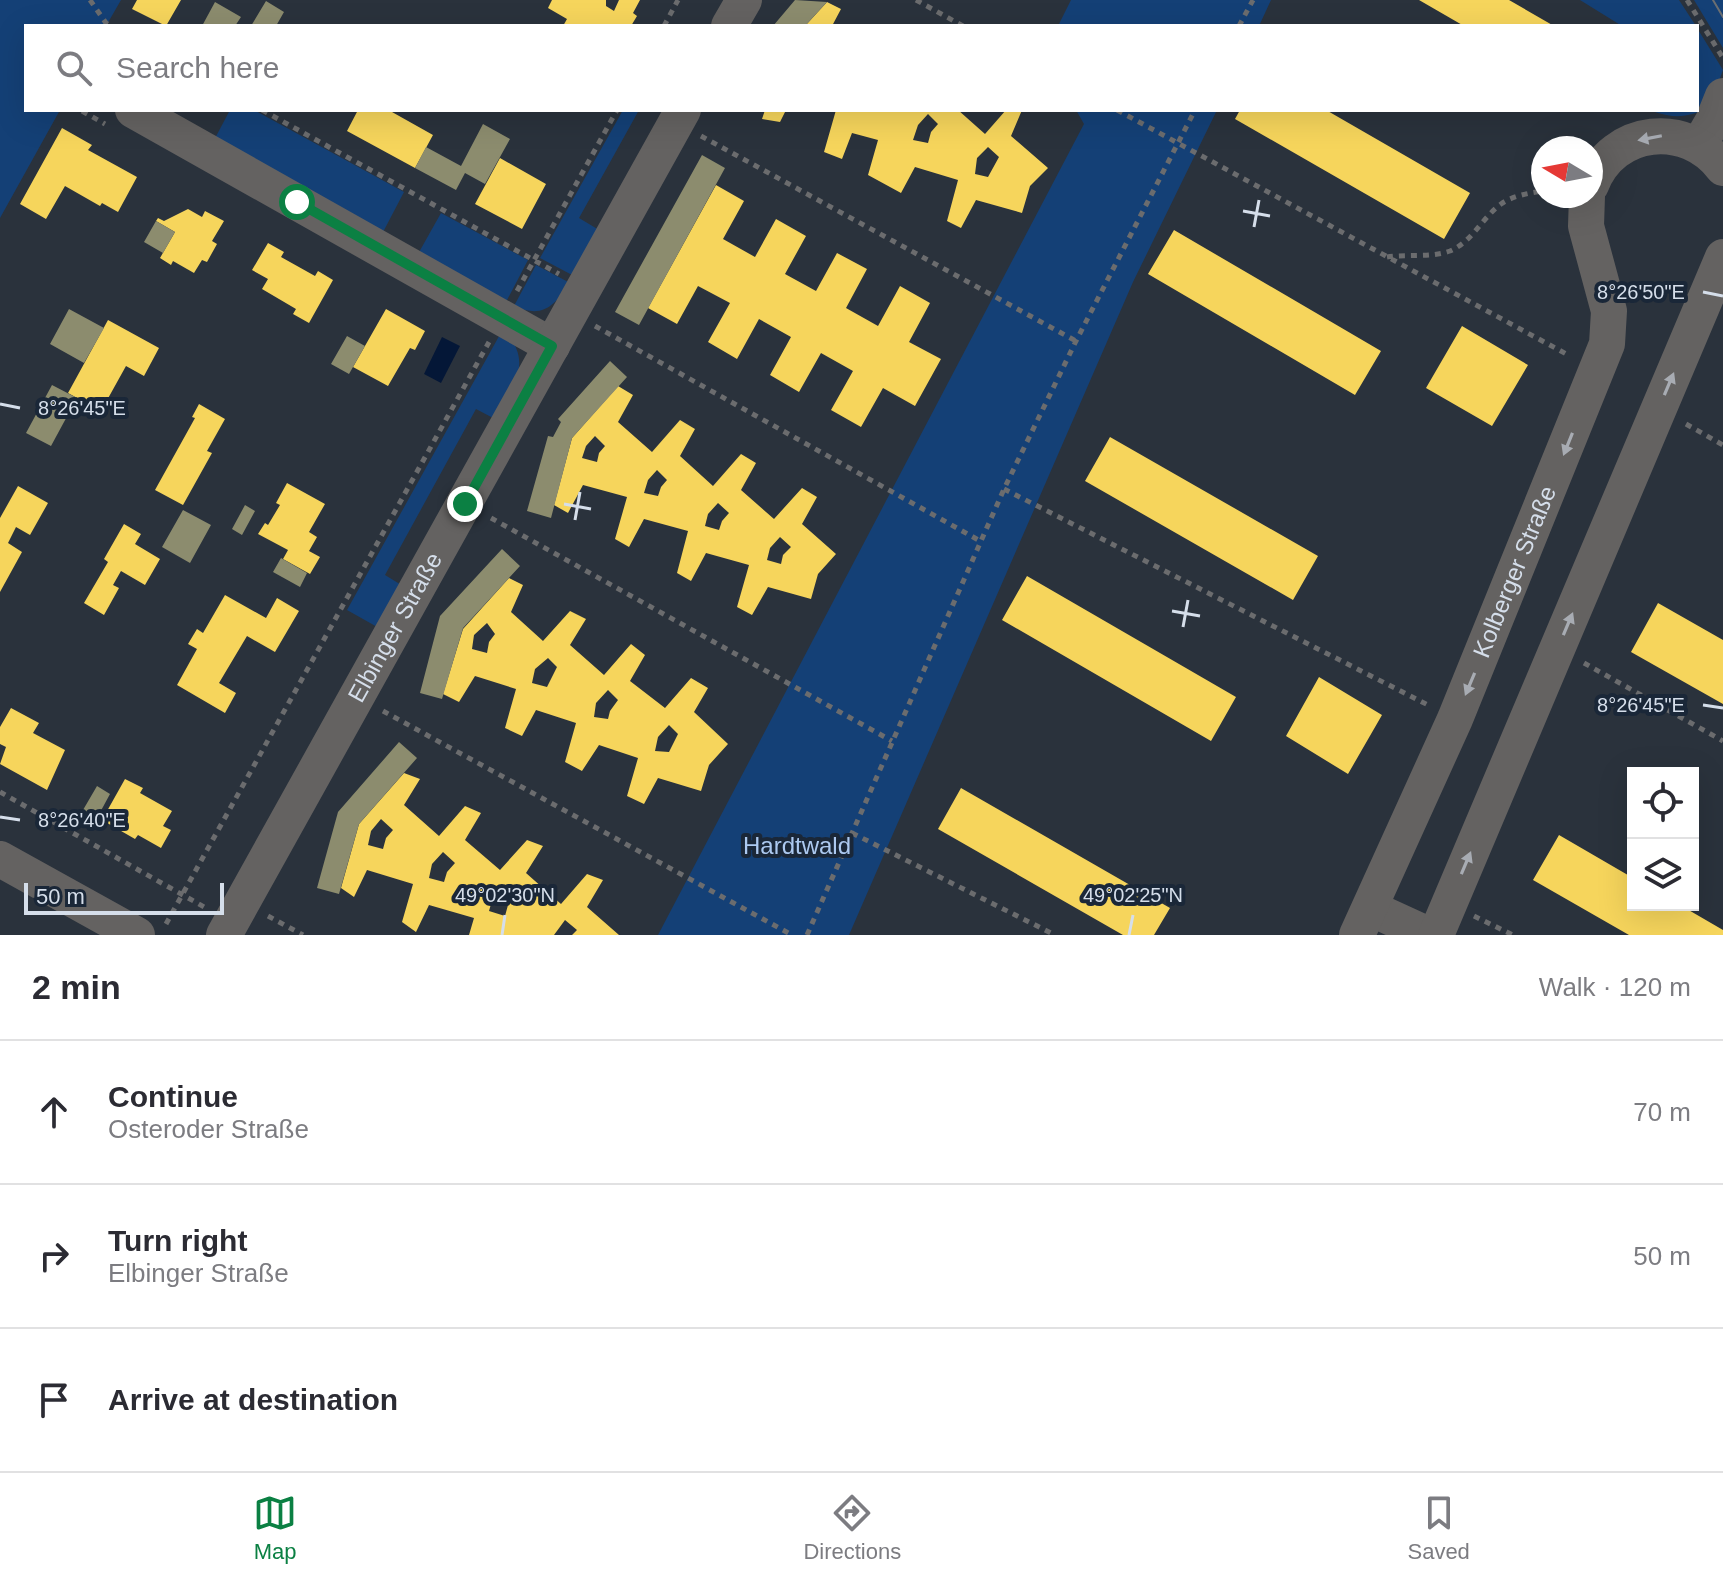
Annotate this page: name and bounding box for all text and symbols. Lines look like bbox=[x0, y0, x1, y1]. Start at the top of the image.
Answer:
search box bbox=[24, 24, 1699, 112]
icon: search bbox=[52, 46, 96, 90]
text: Search here bbox=[116, 51, 279, 84]
one-way arrow bbox=[1637, 133, 1662, 145]
north arrow bbox=[1531, 136, 1603, 208]
route start bbox=[279, 184, 315, 220]
text: 8°26'50"E bbox=[1597, 281, 1685, 303]
one-way arrow bbox=[1662, 372, 1675, 396]
text: 8°26'45"E bbox=[38, 397, 126, 419]
one-way arrow bbox=[1561, 432, 1574, 456]
street label: Kolberger Straße bbox=[1467, 482, 1561, 661]
route end bbox=[447, 486, 483, 522]
street label: Elbinger Straße bbox=[342, 548, 447, 707]
one-way arrow bbox=[1562, 612, 1575, 636]
one-way arrow bbox=[1463, 672, 1476, 696]
text: 8°26'45"E bbox=[1597, 694, 1685, 716]
map controls bbox=[1627, 767, 1699, 911]
button: locate bbox=[1627, 767, 1699, 839]
text: 8°26'40"E bbox=[38, 809, 126, 831]
park label: Hardtwald bbox=[743, 832, 851, 859]
button: layers bbox=[1627, 839, 1699, 911]
one-way arrow bbox=[1460, 851, 1473, 875]
scale bar bbox=[24, 879, 224, 915]
text: 50 m bbox=[36, 884, 85, 909]
text: 49°02'30"N bbox=[455, 884, 555, 906]
text: 49°02'25"N bbox=[1083, 884, 1183, 906]
text: 2 min bbox=[32, 968, 121, 1006]
text: Walk · 120 m bbox=[1539, 972, 1691, 1002]
text: Continue bbox=[108, 1080, 238, 1113]
icon: ahead bbox=[32, 1090, 76, 1134]
text: 70 m bbox=[1633, 1097, 1691, 1127]
text: Osteroder Straße bbox=[108, 1114, 309, 1144]
text: Turn right bbox=[108, 1224, 247, 1257]
icon: right bbox=[32, 1234, 76, 1278]
text: 50 m bbox=[1633, 1241, 1691, 1271]
text: Elbinger Straße bbox=[108, 1258, 289, 1288]
icon: arrive bbox=[32, 1378, 76, 1422]
text: Arrive at destination bbox=[108, 1383, 398, 1416]
tab: Map bbox=[253, 1491, 297, 1565]
tab: Directions bbox=[803, 1491, 901, 1565]
tab: Saved bbox=[1407, 1491, 1470, 1565]

